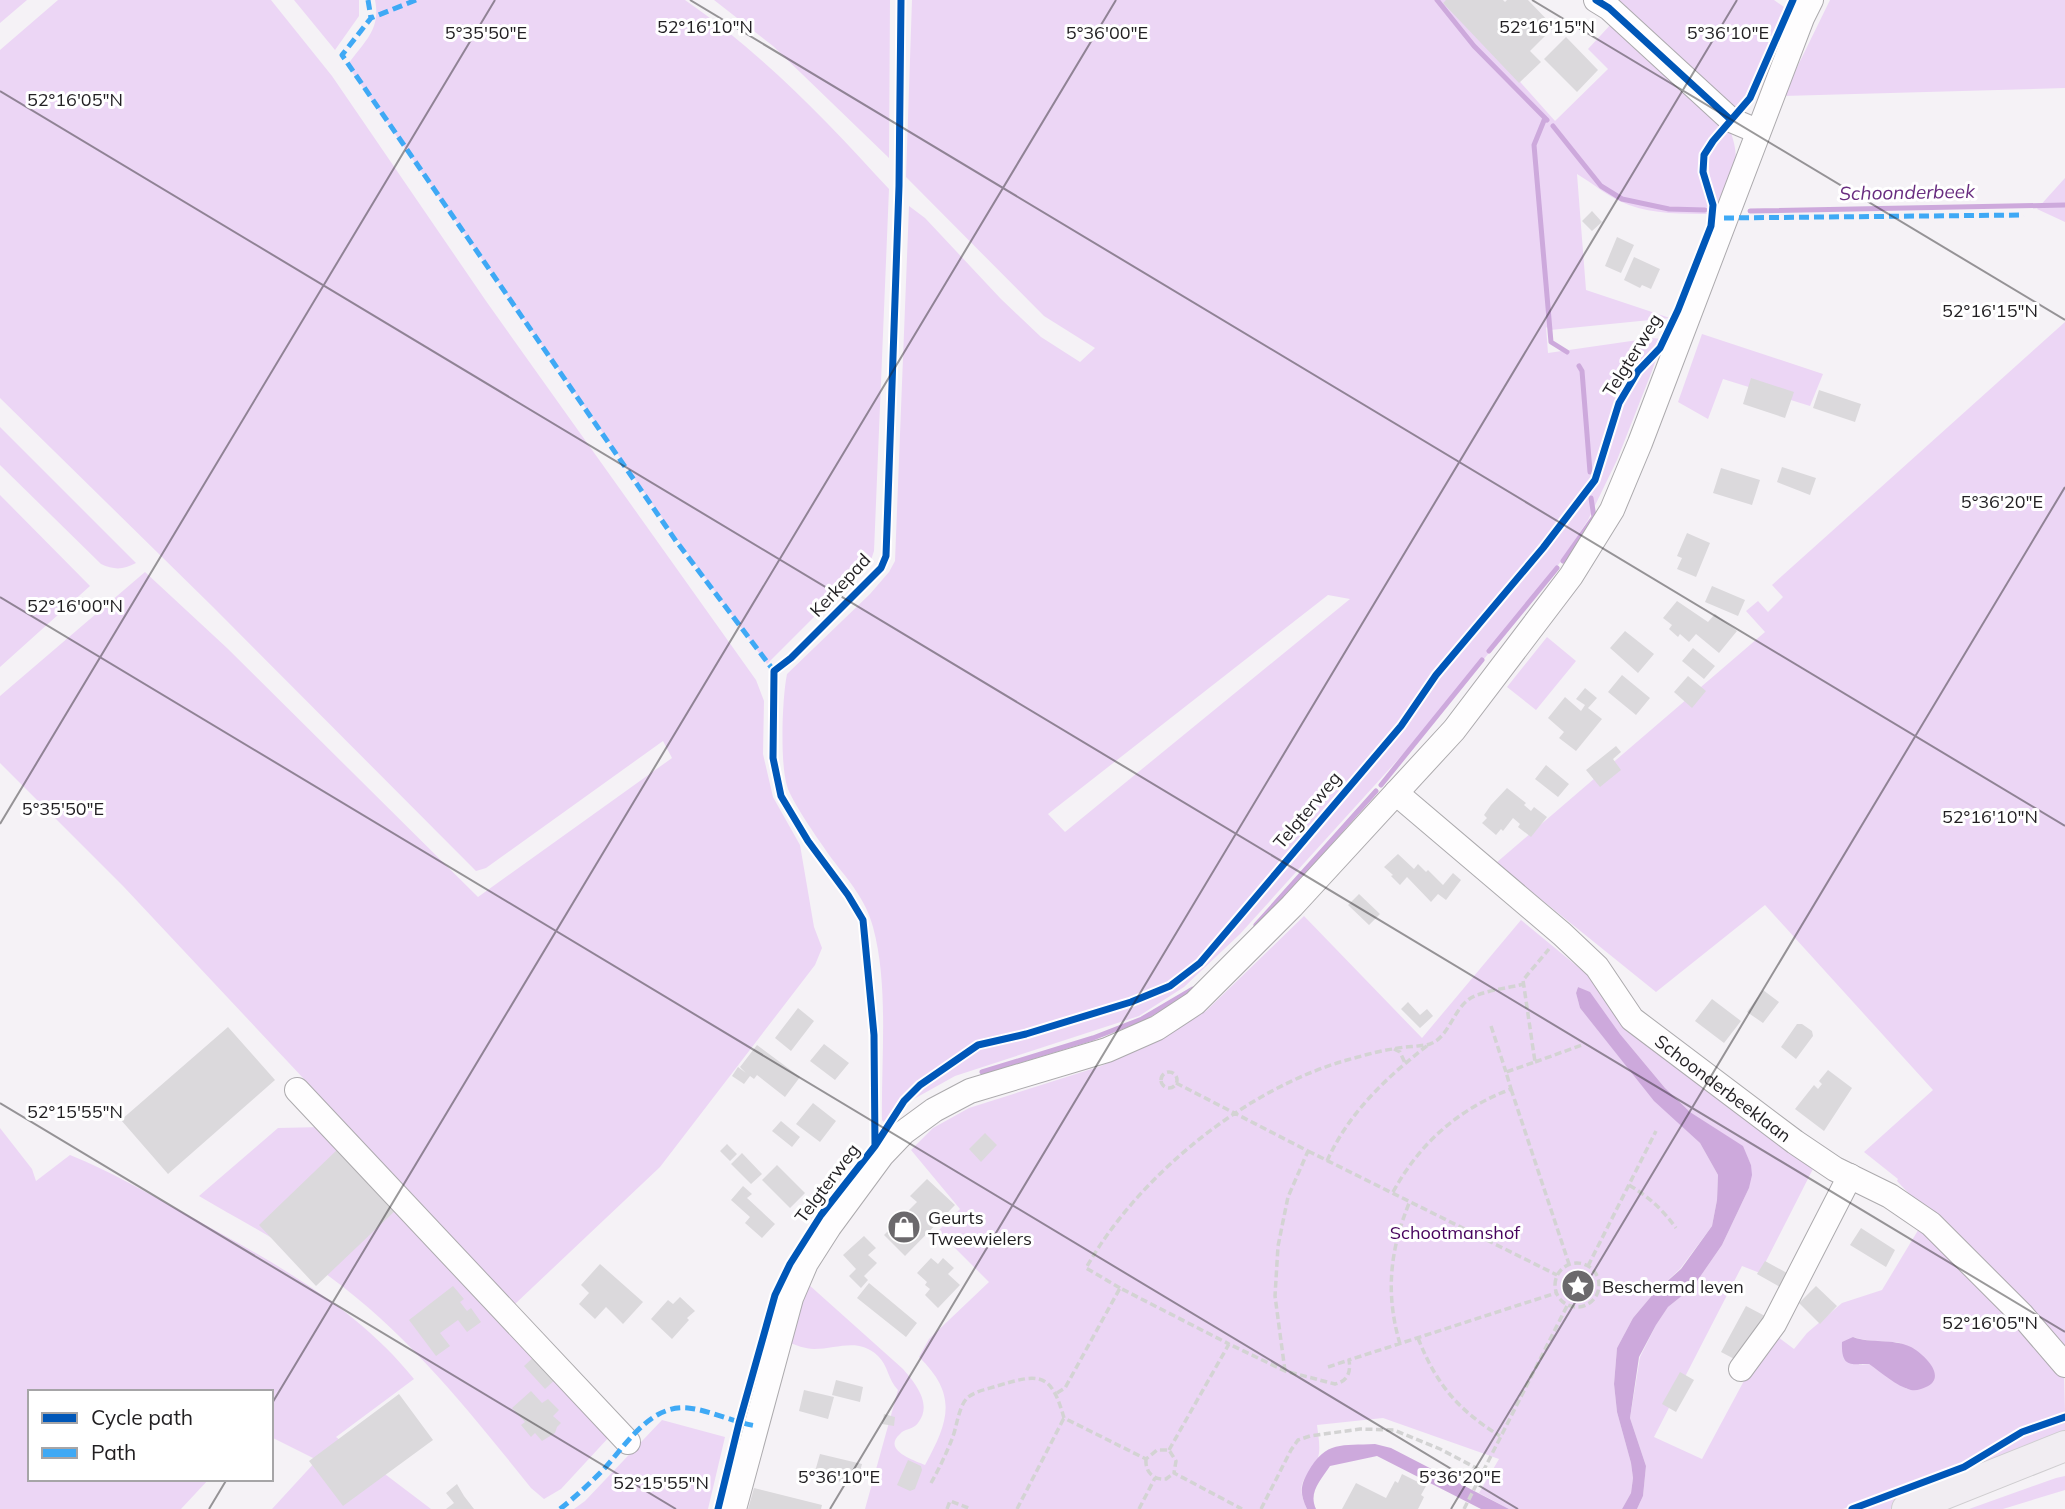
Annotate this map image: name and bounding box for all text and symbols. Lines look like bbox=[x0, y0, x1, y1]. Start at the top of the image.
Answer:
text: 52°16'10"N bbox=[657, 15, 753, 38]
text: 52°16'15"N bbox=[1499, 15, 1595, 38]
text: 5°35'50"E bbox=[445, 21, 527, 44]
text: 5°36'00"E bbox=[1066, 21, 1148, 44]
text: 5°36'10"E bbox=[1687, 21, 1769, 44]
text: 52°16'05"N bbox=[27, 88, 123, 111]
water label: Schoonderbeek bbox=[1839, 179, 1976, 205]
text: 52°16'15"N bbox=[1942, 299, 2038, 322]
street label: Telgterweg bbox=[1597, 309, 1667, 401]
text: 5°36'20"E bbox=[1961, 490, 2043, 513]
street label: Kerkepad bbox=[805, 548, 875, 622]
text: 52°16'00"N bbox=[27, 594, 123, 617]
street label: Telgterweg bbox=[1268, 767, 1346, 853]
text: 5°35'50"E bbox=[22, 797, 104, 820]
text: 52°16'10"N bbox=[1942, 805, 2038, 828]
street label: Schoonderbeeklaan bbox=[1650, 1029, 1796, 1147]
text: 52°15'55"N bbox=[27, 1100, 123, 1123]
street label: Telgterweg bbox=[790, 1139, 864, 1227]
place label: Geurts Tweewielers bbox=[928, 1206, 1032, 1250]
shop icon: Geurts Tweewielers bbox=[885, 1208, 923, 1246]
park label: Schootmanshof bbox=[1390, 1221, 1521, 1244]
place icon: Beschermd leven bbox=[1559, 1267, 1597, 1305]
place label: Beschermd leven bbox=[1602, 1275, 1744, 1298]
text: 52°16'05"N bbox=[1942, 1311, 2038, 1334]
legend bbox=[28, 1390, 273, 1481]
text: Cycle path bbox=[91, 1404, 193, 1430]
text: Path bbox=[91, 1439, 136, 1465]
text: 5°36'10"E bbox=[798, 1465, 880, 1488]
text: 5°36'20"E bbox=[1419, 1465, 1501, 1488]
text: 52°15'55"N bbox=[613, 1471, 709, 1494]

